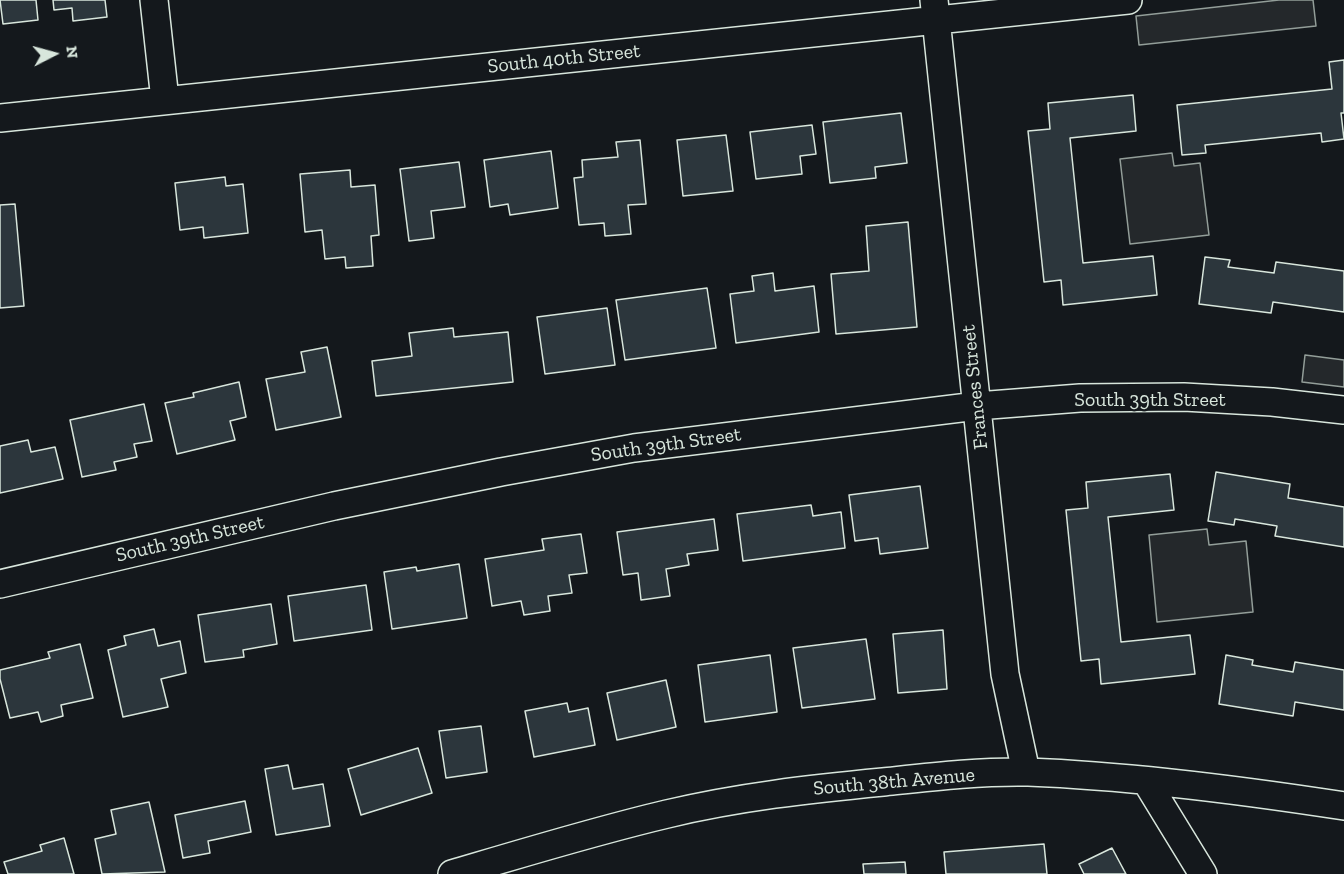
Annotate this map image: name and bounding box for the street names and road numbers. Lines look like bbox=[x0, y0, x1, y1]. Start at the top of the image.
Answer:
street label: South 40th Street bbox=[486, 39, 642, 79]
street label: Frances Street bbox=[957, 323, 993, 451]
street label: South 39th Street bbox=[1074, 388, 1226, 412]
street label: South 39th Street bbox=[589, 423, 743, 467]
street label: South 39th Street bbox=[113, 510, 267, 568]
street label: South 38th Avenue bbox=[812, 763, 976, 801]

